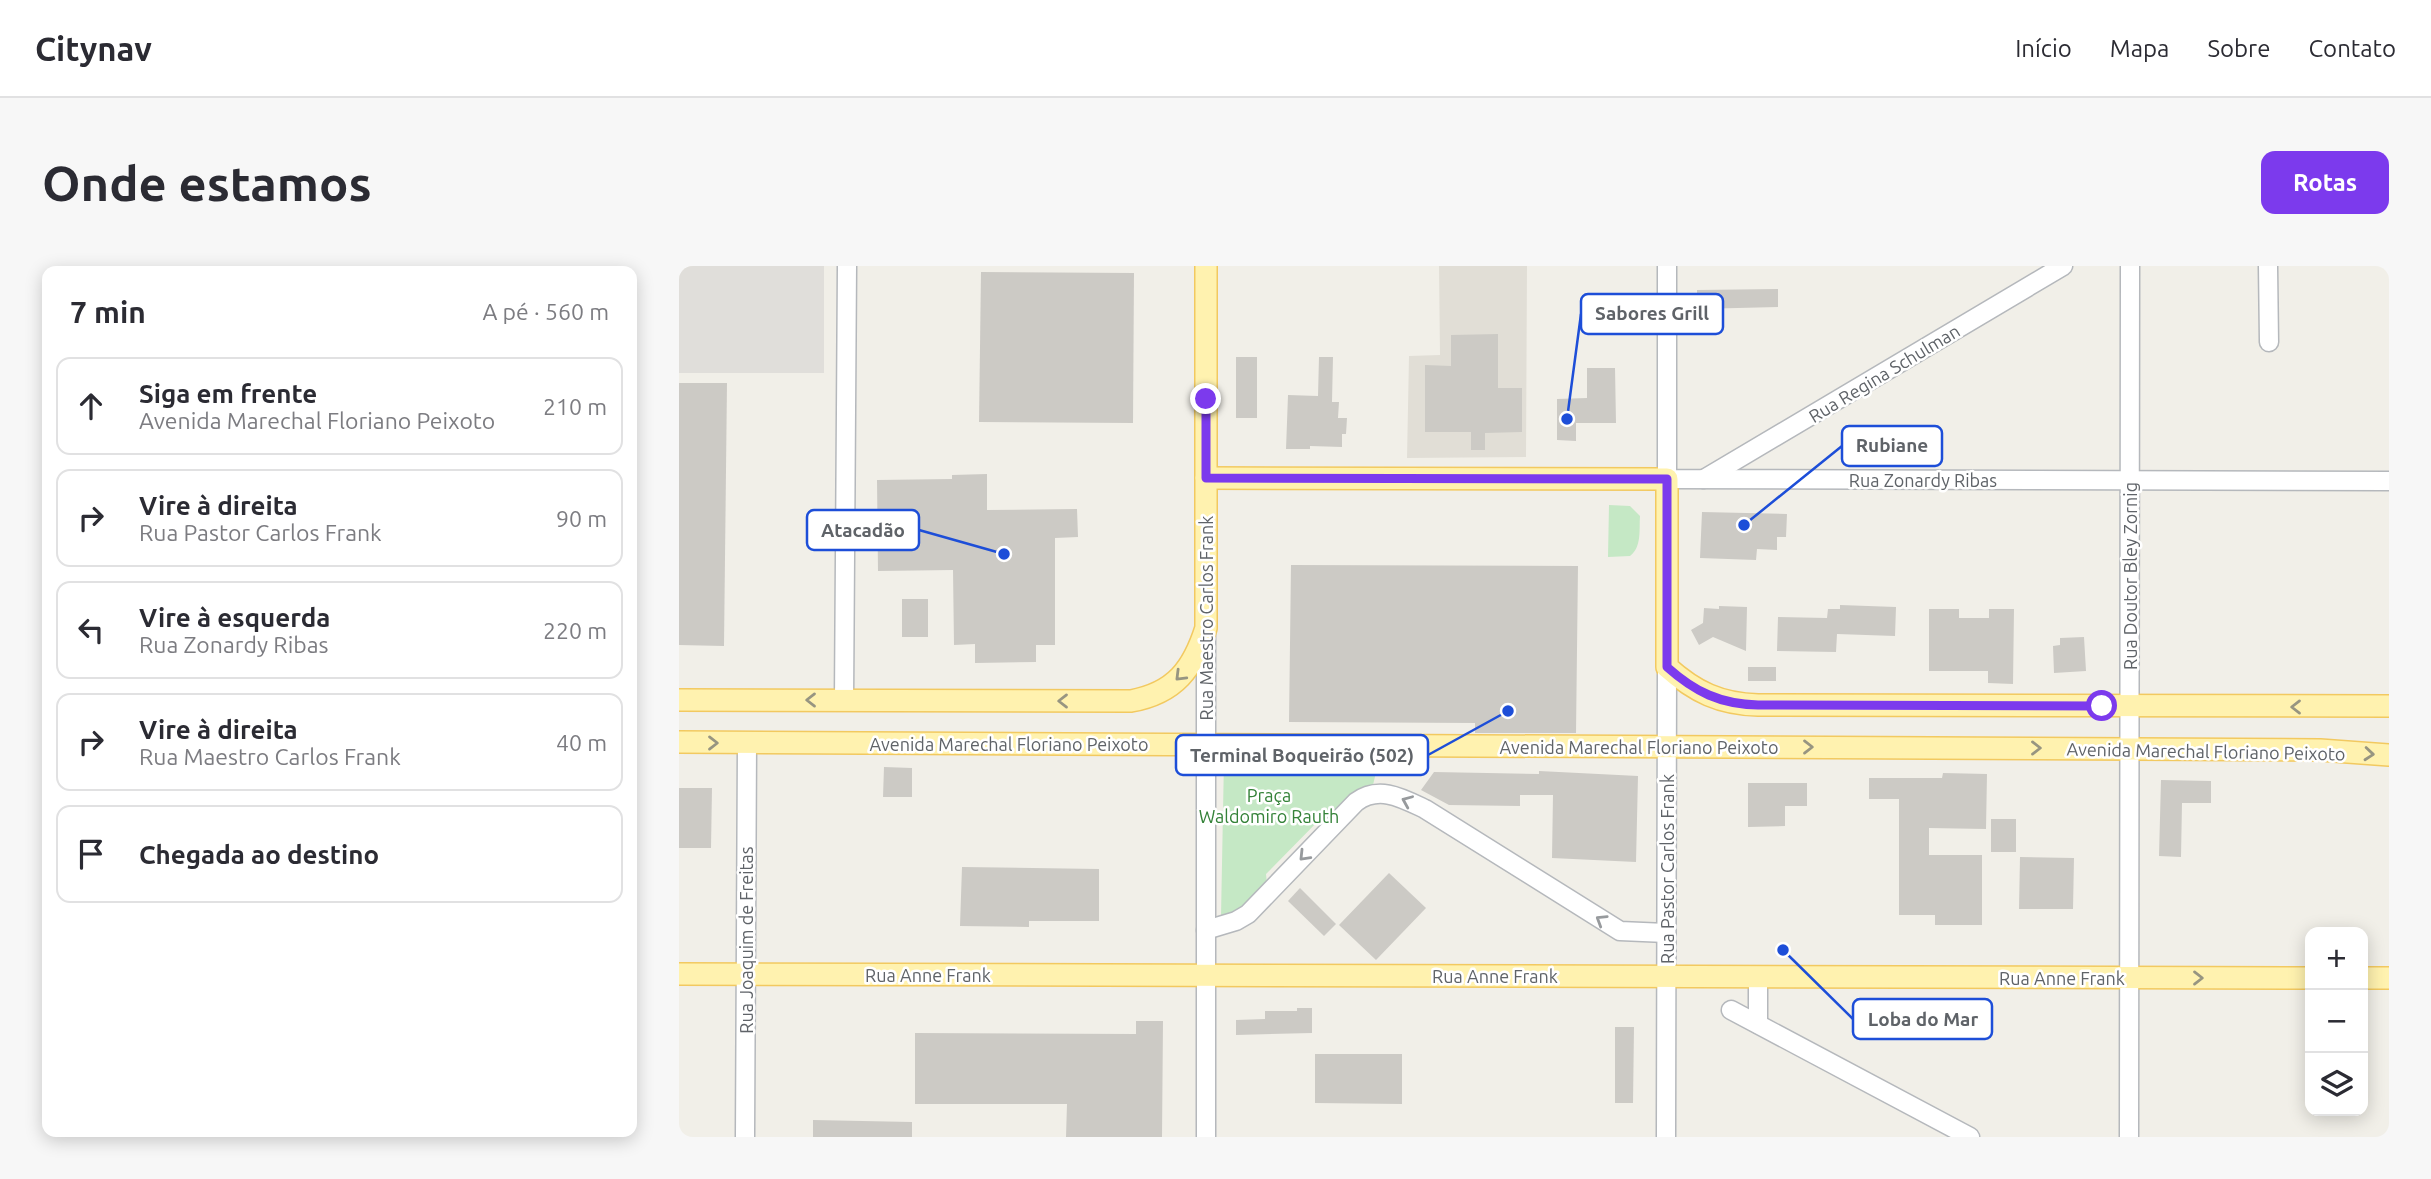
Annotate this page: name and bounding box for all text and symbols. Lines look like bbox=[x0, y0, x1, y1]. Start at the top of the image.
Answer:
text: Citynav bbox=[35, 30, 152, 67]
text: Início bbox=[2015, 35, 2072, 62]
text: Mapa bbox=[2110, 35, 2169, 62]
text: Sobre bbox=[2207, 35, 2270, 62]
text: Contato bbox=[2308, 35, 2396, 62]
button: Rotas bbox=[2261, 151, 2389, 214]
text: Onde estamos bbox=[42, 155, 372, 210]
callout: Sabores Grill bbox=[1581, 294, 1723, 334]
text: 7 min bbox=[70, 295, 146, 329]
text: A pé · 560 m bbox=[482, 299, 609, 324]
text: Sabores Grill bbox=[1595, 302, 1709, 324]
street label: Rua Regina Schulman bbox=[1805, 320, 1963, 426]
text: Siga em frente bbox=[139, 379, 317, 408]
route end bbox=[1190, 383, 1221, 414]
icon: ahead bbox=[72, 387, 110, 425]
text: 210 m bbox=[543, 394, 607, 419]
text: Avenida Marechal Floriano Peixoto bbox=[139, 408, 495, 433]
callout: Rubiane bbox=[1842, 426, 1942, 466]
text: Rubiane bbox=[1856, 434, 1928, 456]
street label: Rua Zonardy Ribas bbox=[1849, 470, 1997, 490]
street label: Rua Doutor Bley Zornig bbox=[2120, 482, 2140, 670]
text: Vire à direita bbox=[139, 491, 298, 520]
icon: right bbox=[72, 499, 110, 537]
text: 90 m bbox=[556, 506, 607, 531]
callout: Atacadão bbox=[807, 510, 919, 550]
street label: Rua Maestro Carlos Frank bbox=[1196, 516, 1216, 720]
text: Atacadão bbox=[821, 519, 905, 541]
text: Rua Pastor Carlos Frank bbox=[139, 520, 382, 545]
text: Vire à esquerda bbox=[139, 603, 330, 632]
icon: left bbox=[72, 611, 110, 649]
text: 220 m bbox=[543, 618, 607, 643]
text: Rua Zonardy Ribas bbox=[139, 632, 328, 657]
one-way arrow bbox=[1175, 668, 1188, 681]
route start bbox=[2086, 690, 2117, 721]
one-way arrow bbox=[805, 692, 816, 708]
one-way arrow bbox=[1057, 693, 1068, 709]
one-way arrow bbox=[2291, 699, 2301, 715]
text: Vire à direita bbox=[139, 715, 298, 744]
icon: right bbox=[72, 723, 110, 761]
text: 40 m bbox=[556, 730, 607, 755]
street label: Avenida Marechal Floriano Peixoto bbox=[870, 734, 1148, 754]
one-way arrow bbox=[708, 735, 719, 751]
callout: Terminal Boqueirão (502) bbox=[1176, 735, 1428, 775]
street label: Avenida Marechal Floriano Peixoto bbox=[1500, 737, 1778, 757]
one-way arrow bbox=[1804, 739, 1814, 755]
street label: Avenida Marechal Floriano Peixoto bbox=[2066, 739, 2346, 763]
one-way arrow bbox=[2031, 741, 2042, 756]
text: Rua Maestro Carlos Frank bbox=[139, 744, 401, 769]
text: Terminal Boqueirão (502) bbox=[1190, 744, 1414, 766]
one-way arrow bbox=[2364, 746, 2375, 761]
street label: Rua Pastor Carlos Frank bbox=[1657, 774, 1677, 964]
park label: Praça Waldomiro Rauth bbox=[1199, 785, 1339, 826]
one-way arrow bbox=[1402, 795, 1415, 809]
icon: arrive bbox=[72, 835, 110, 873]
text: Chegada ao destino bbox=[139, 840, 379, 869]
street label: Rua Joaquim de Freitas bbox=[736, 846, 756, 1034]
one-way arrow bbox=[1299, 848, 1312, 861]
one-way arrow bbox=[1596, 915, 1609, 928]
map controls bbox=[2305, 927, 2368, 1116]
button: + bbox=[2305, 927, 2368, 990]
street label: Rua Anne Frank bbox=[865, 965, 991, 985]
street label: Rua Anne Frank bbox=[1432, 966, 1558, 986]
street label: Rua Anne Frank bbox=[1999, 968, 2125, 988]
one-way arrow bbox=[2193, 970, 2203, 986]
button: − bbox=[2305, 990, 2368, 1053]
callout: Loba do Mar bbox=[1853, 999, 1992, 1039]
text: Loba do Mar bbox=[1868, 1008, 1978, 1030]
button: layers bbox=[2305, 1053, 2368, 1116]

